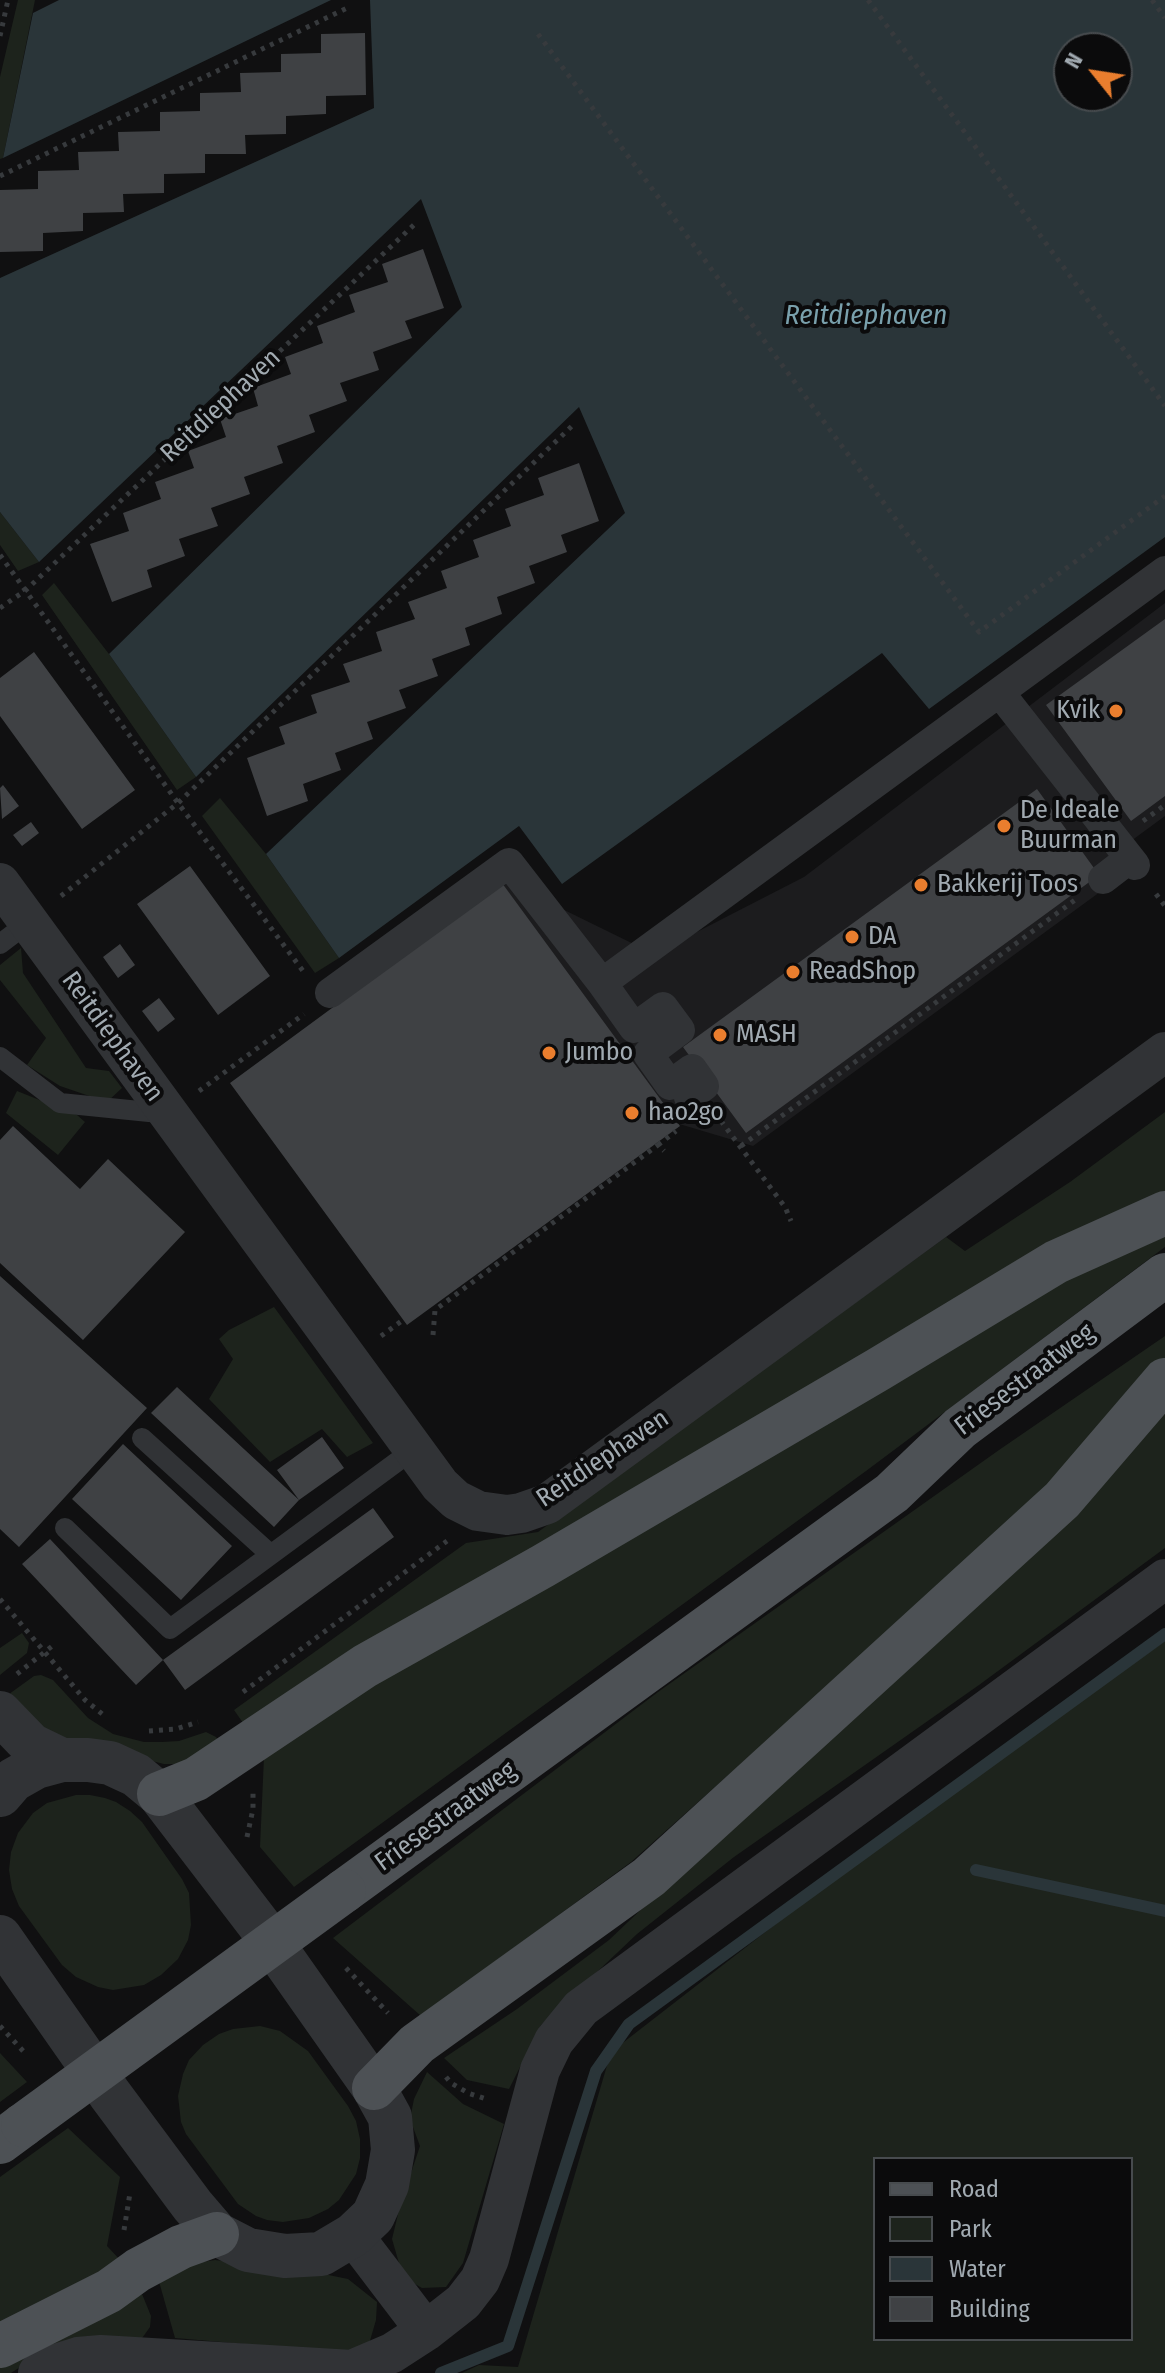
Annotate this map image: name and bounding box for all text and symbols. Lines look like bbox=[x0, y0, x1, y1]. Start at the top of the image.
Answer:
north arrow bbox=[1053, 32, 1133, 112]
text: N bbox=[1059, 48, 1089, 73]
water label: Reitdiephaven bbox=[785, 299, 947, 333]
street label: Reitdiephaven bbox=[155, 343, 287, 469]
place label: Kvik bbox=[1056, 695, 1100, 727]
marker: Kvik bbox=[1107, 702, 1125, 720]
place label: De Ideale Buurman bbox=[1020, 795, 1119, 856]
marker: De Ideale Buurman bbox=[995, 817, 1013, 835]
place label: Bakkerij Toos bbox=[937, 869, 1078, 901]
marker: Bakkerij Toos bbox=[912, 876, 930, 894]
place label: DA bbox=[868, 921, 897, 953]
marker: DA bbox=[843, 928, 861, 946]
place label: ReadShop bbox=[809, 956, 916, 988]
marker: ReadShop bbox=[784, 963, 802, 981]
street label: Reitdiephaven bbox=[55, 966, 169, 1108]
place label: MASH bbox=[736, 1019, 797, 1051]
marker: MASH bbox=[711, 1026, 729, 1044]
place label: Jumbo bbox=[565, 1037, 633, 1069]
marker: Jumbo bbox=[540, 1044, 558, 1062]
place label: hao2go bbox=[648, 1097, 724, 1129]
marker: hao2go bbox=[623, 1104, 641, 1122]
street label: Friesestraatweg bbox=[949, 1317, 1101, 1443]
street label: Reitdiephaven bbox=[531, 1403, 675, 1515]
street label: Friesestraatweg bbox=[369, 1755, 523, 1879]
legend bbox=[873, 2157, 1133, 2341]
text: Road bbox=[949, 2175, 999, 2203]
text: Park bbox=[949, 2215, 992, 2243]
text: Water bbox=[949, 2255, 1006, 2283]
text: Building bbox=[949, 2295, 1030, 2323]

